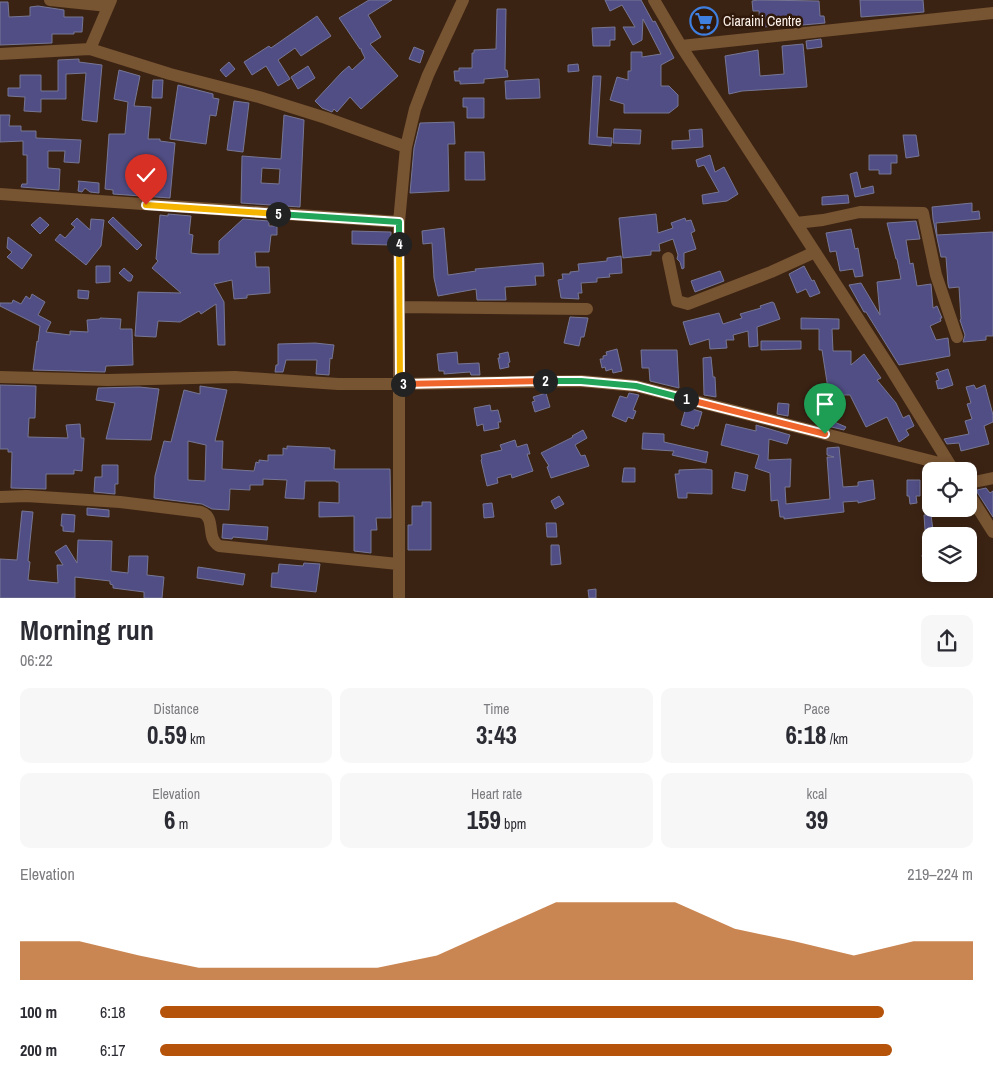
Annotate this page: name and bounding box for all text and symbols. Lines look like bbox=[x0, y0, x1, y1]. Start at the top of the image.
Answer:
supermarket icon: Ciaraini Centre bbox=[689, 6, 719, 36]
place label: Ciaraini Centre bbox=[723, 12, 801, 30]
pin bbox=[125, 154, 167, 205]
icon: check bbox=[132, 161, 160, 189]
pin: 5 bbox=[266, 202, 290, 226]
text: 5 bbox=[275, 205, 282, 223]
pin: 4 bbox=[386, 232, 412, 256]
text: 4 bbox=[396, 235, 403, 253]
pin: 2 bbox=[532, 368, 558, 394]
pin: 3 bbox=[390, 372, 416, 396]
text: 2 bbox=[542, 372, 549, 390]
text: 3 bbox=[400, 375, 407, 393]
pin bbox=[804, 383, 846, 434]
pin: 1 bbox=[674, 386, 698, 412]
text: 1 bbox=[683, 390, 690, 408]
icon: arrive bbox=[811, 390, 839, 418]
map controls bbox=[922, 462, 977, 582]
button: locate bbox=[922, 462, 977, 517]
button: layers bbox=[922, 527, 977, 582]
text: Morning run bbox=[20, 611, 154, 649]
button: share bbox=[921, 615, 973, 667]
text: 06:22 bbox=[20, 649, 53, 671]
text: Distance bbox=[154, 700, 199, 718]
text: Time bbox=[484, 700, 509, 718]
text: Pace bbox=[804, 700, 830, 718]
text: 0.59 bbox=[147, 718, 187, 752]
text: 3:43 bbox=[476, 718, 517, 752]
text: 6:18 bbox=[785, 718, 827, 752]
text: km bbox=[187, 730, 205, 748]
text: /km bbox=[827, 730, 848, 748]
text: Elevation bbox=[152, 785, 200, 803]
text: Heart rate bbox=[471, 785, 522, 803]
text: kcal bbox=[807, 785, 827, 803]
text: 6 bbox=[164, 803, 175, 837]
text: 159 bbox=[467, 803, 501, 837]
text: 39 bbox=[805, 803, 828, 837]
text: m bbox=[175, 815, 188, 833]
text: bpm bbox=[501, 815, 526, 833]
text: Elevation bbox=[20, 863, 75, 885]
text: 219–224 m bbox=[907, 863, 973, 885]
text: 100 m bbox=[20, 1001, 57, 1023]
text: 6:18 bbox=[100, 1001, 126, 1023]
text: 200 m bbox=[20, 1039, 57, 1061]
text: 6:17 bbox=[100, 1039, 126, 1061]

